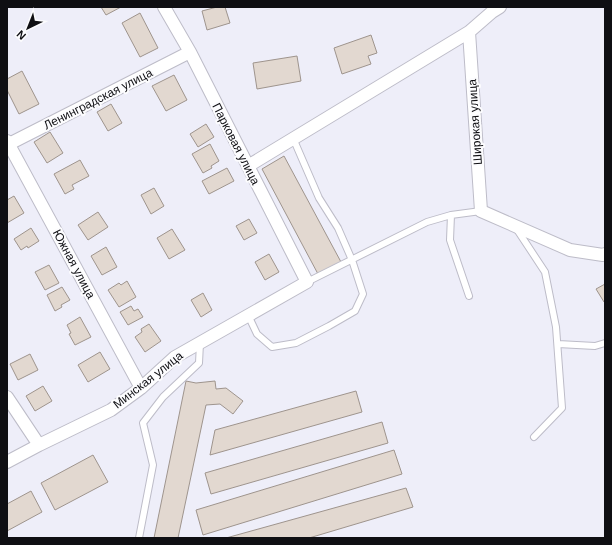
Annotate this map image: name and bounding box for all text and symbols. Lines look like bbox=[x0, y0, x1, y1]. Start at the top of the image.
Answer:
north arrow bbox=[8, 8, 48, 48]
text: N bbox=[14, 28, 28, 42]
street label: Ленинградская улица bbox=[41, 65, 155, 133]
street label: Широкая улица bbox=[465, 78, 485, 165]
street label: Парковая улица bbox=[209, 101, 263, 187]
street label: Южная улица bbox=[50, 227, 98, 301]
street label: Минская улица bbox=[110, 348, 186, 411]

